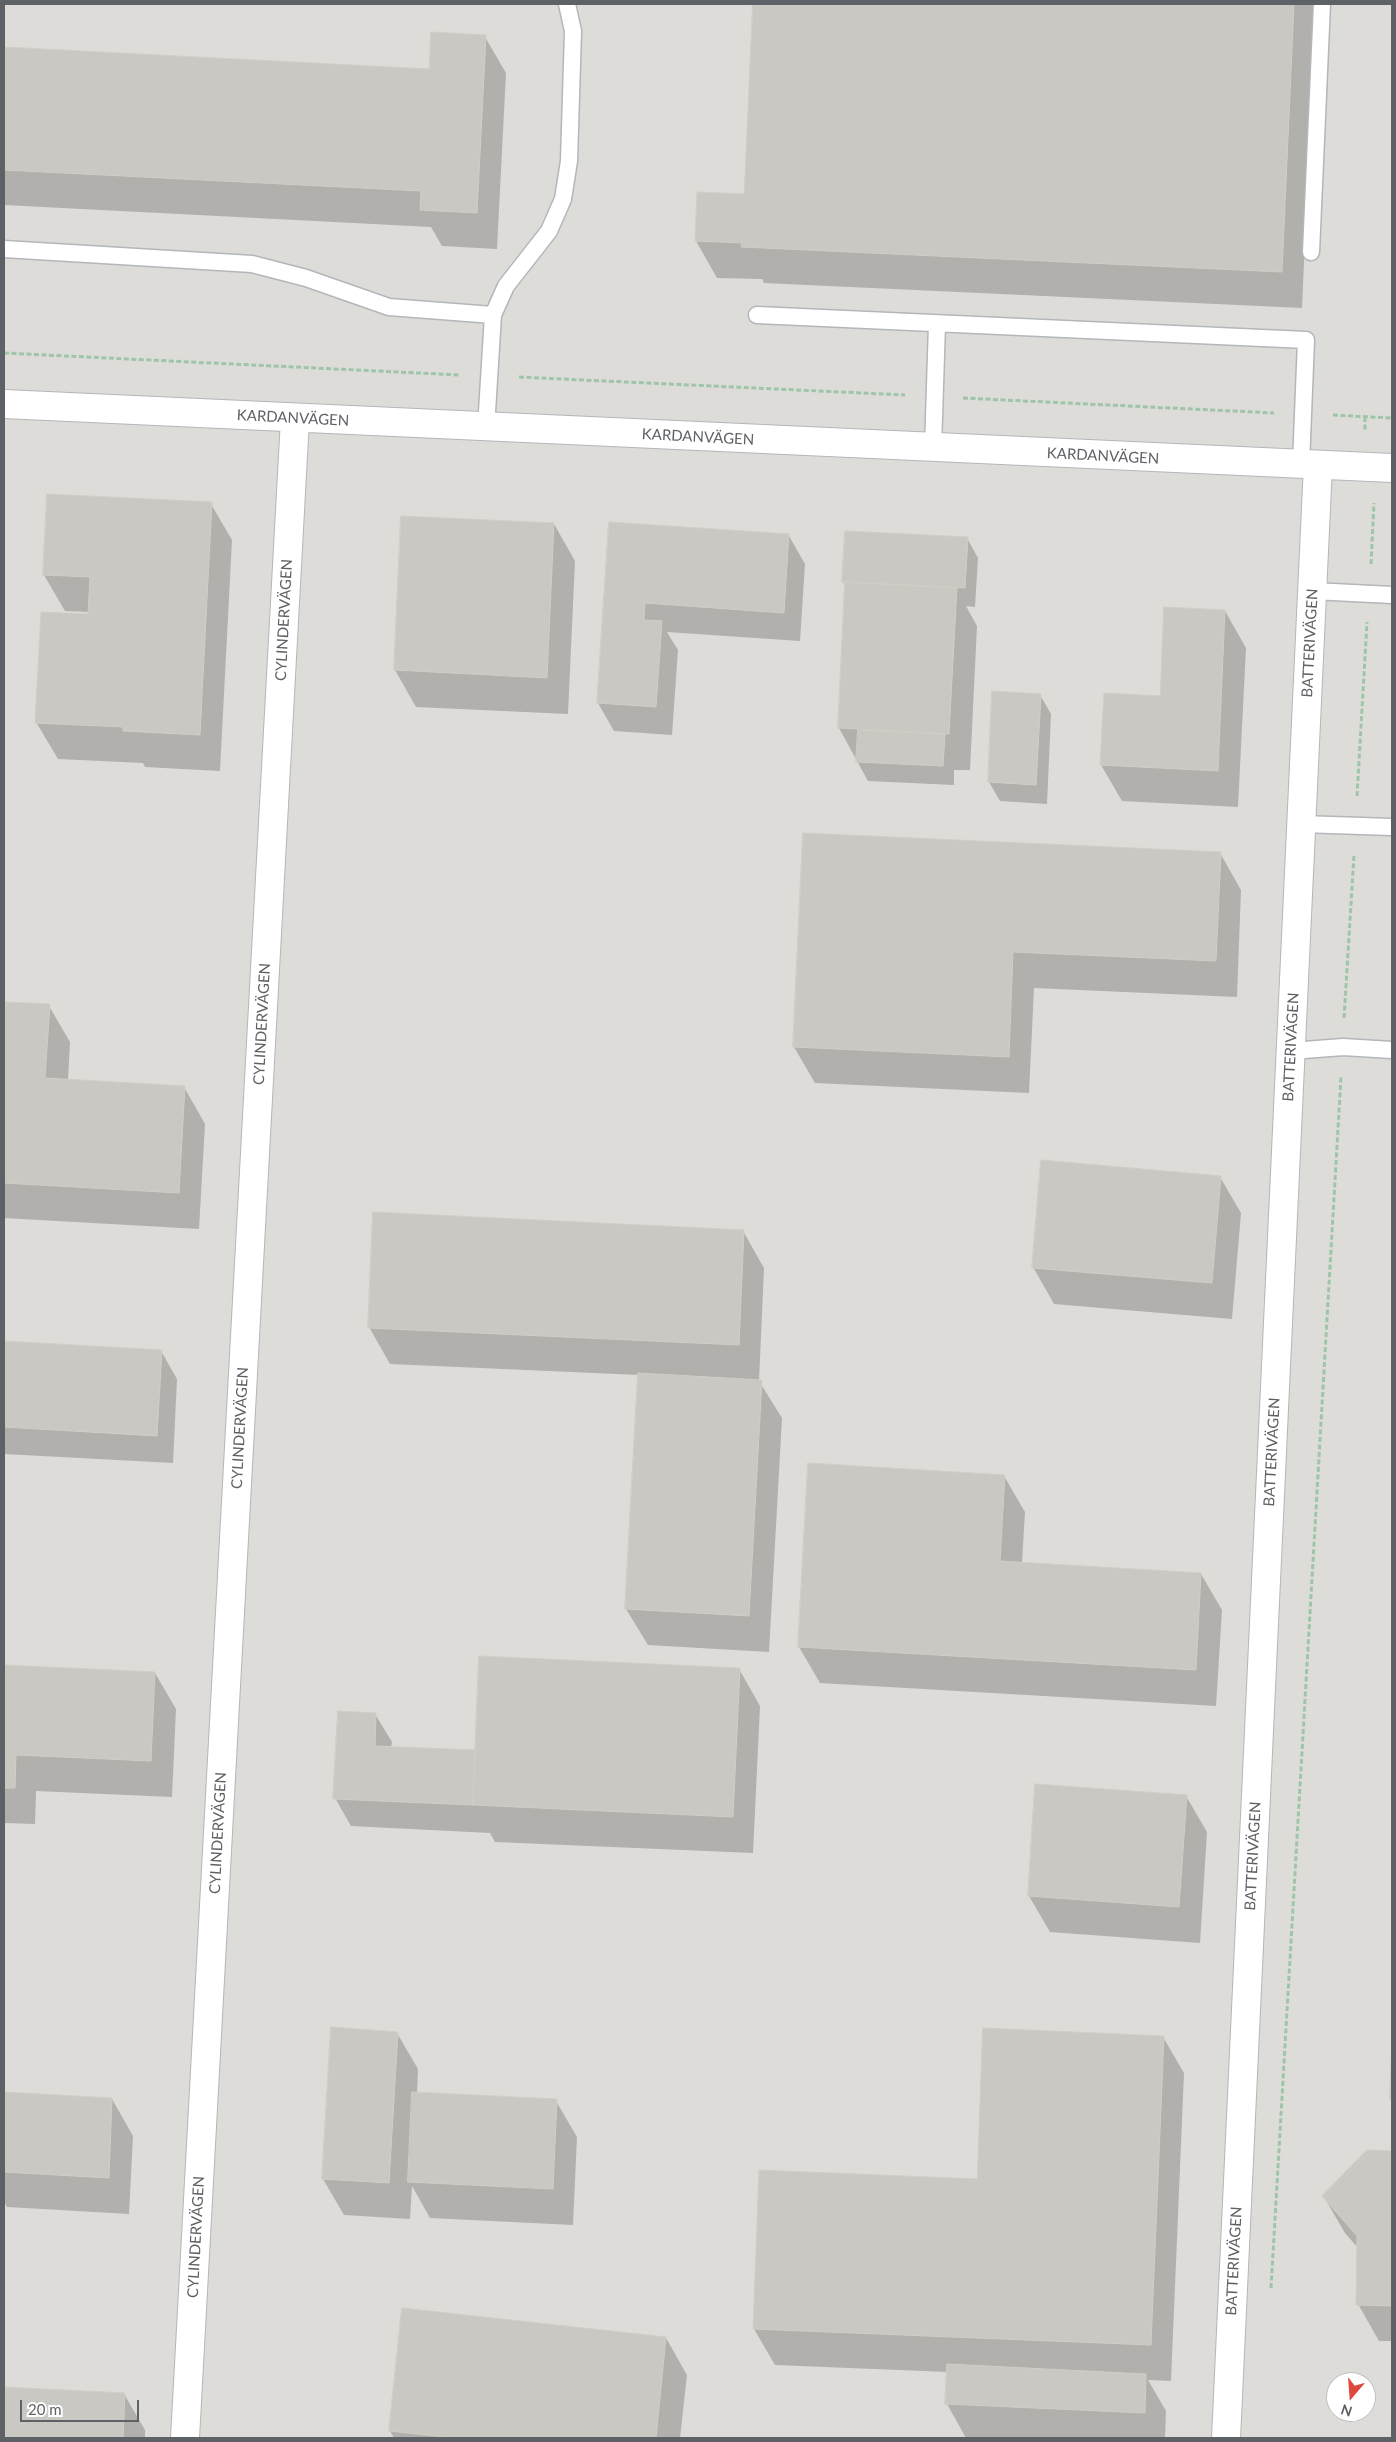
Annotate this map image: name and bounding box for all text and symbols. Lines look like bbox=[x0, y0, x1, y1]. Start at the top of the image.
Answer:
street label: KARDANVÄGEN bbox=[236, 406, 350, 430]
street label: KARDANVÄGEN bbox=[641, 425, 755, 449]
street label: KARDANVÄGEN bbox=[1046, 444, 1160, 468]
street label: CYLINDERVÄGEN bbox=[272, 559, 296, 681]
street label: BATTERIVÄGEN bbox=[1298, 588, 1322, 698]
street label: CYLINDERVÄGEN bbox=[250, 963, 274, 1085]
street label: BATTERIVÄGEN bbox=[1279, 992, 1303, 1102]
street label: CYLINDERVÄGEN bbox=[228, 1367, 252, 1489]
street label: BATTERIVÄGEN bbox=[1260, 1397, 1284, 1507]
street label: CYLINDERVÄGEN bbox=[206, 1772, 230, 1894]
street label: BATTERIVÄGEN bbox=[1241, 1801, 1265, 1911]
street label: CYLINDERVÄGEN bbox=[184, 2176, 208, 2298]
street label: BATTERIVÄGEN bbox=[1222, 2206, 1246, 2316]
north arrow bbox=[1326, 2372, 1376, 2422]
scale bar bbox=[22, 2390, 141, 2422]
text: 20 m bbox=[28, 2400, 62, 2418]
text: N bbox=[1339, 2401, 1354, 2421]

